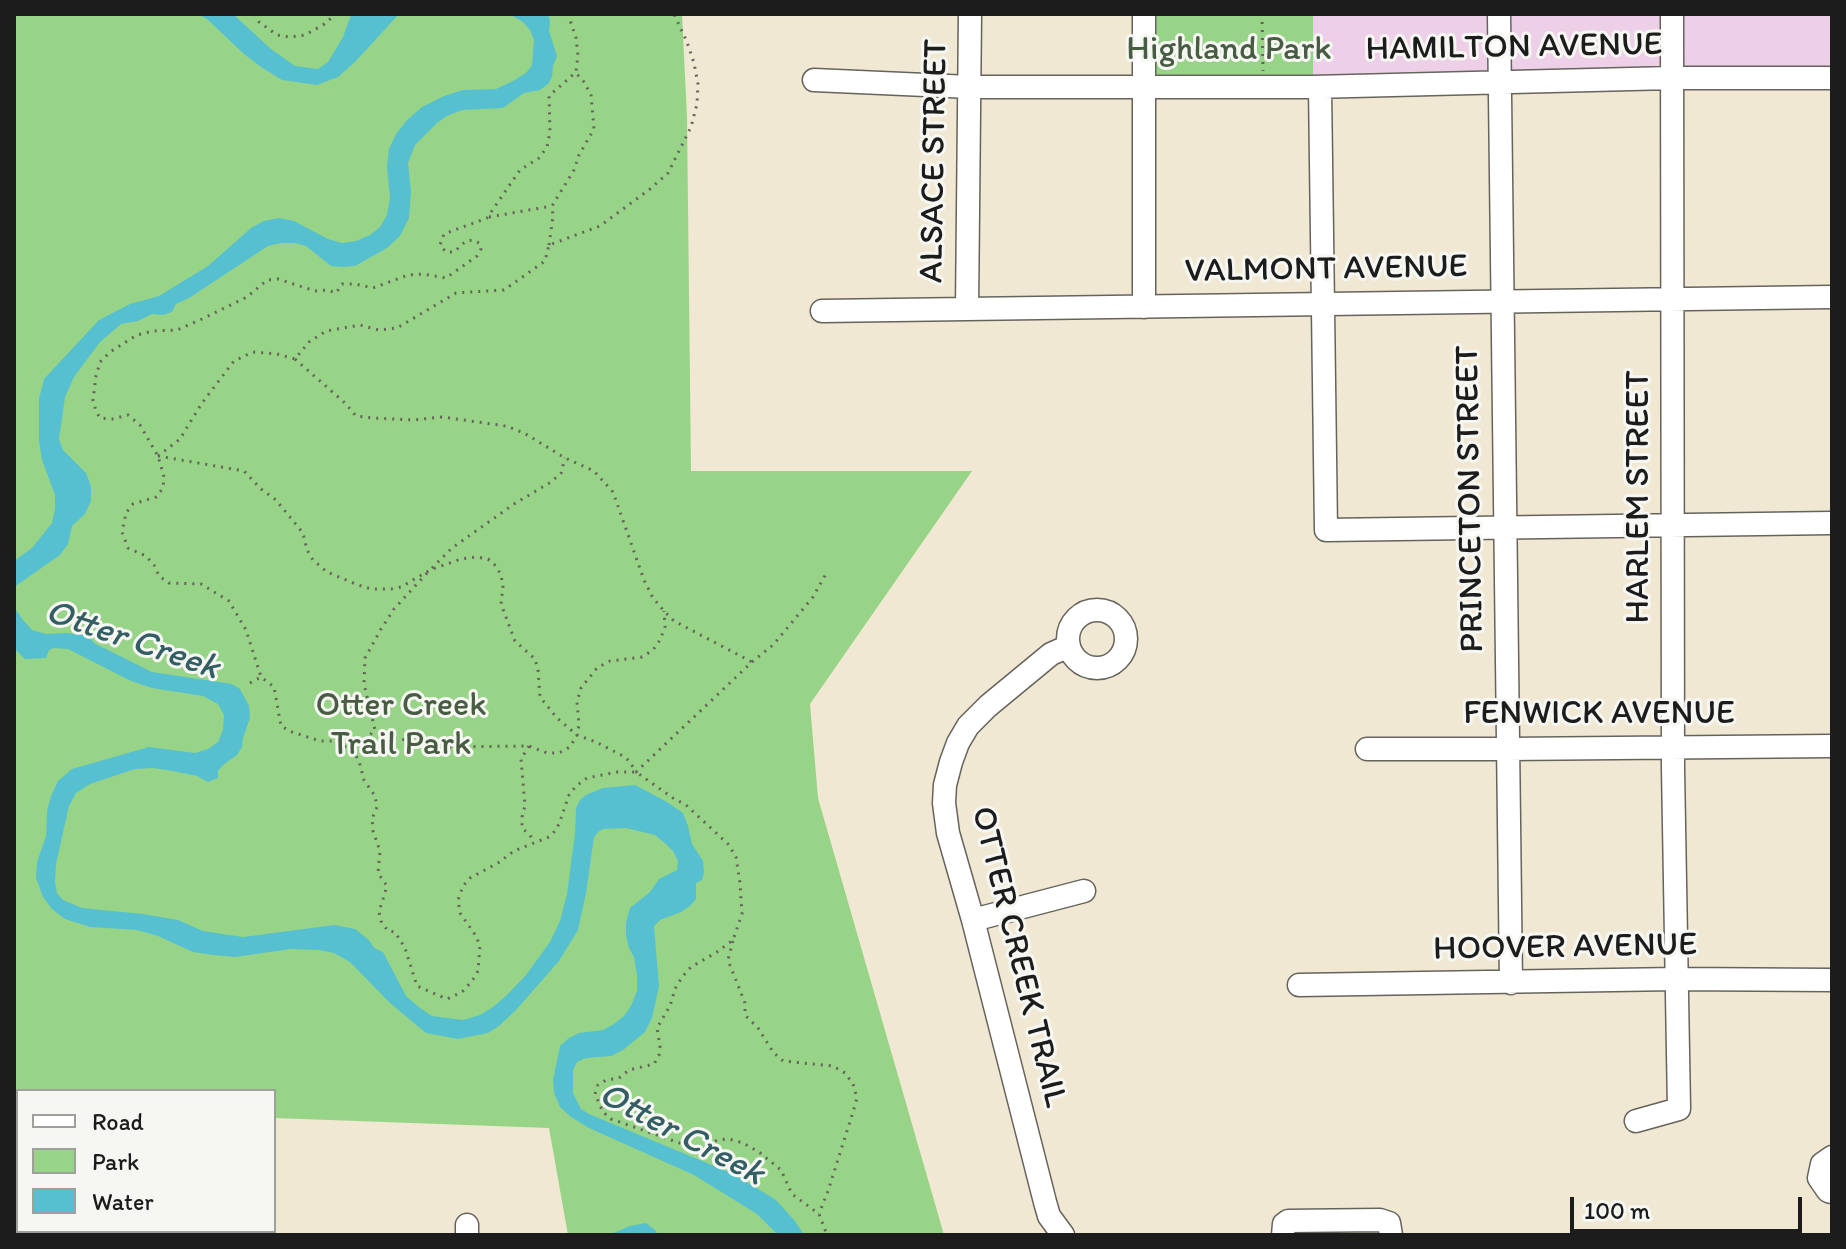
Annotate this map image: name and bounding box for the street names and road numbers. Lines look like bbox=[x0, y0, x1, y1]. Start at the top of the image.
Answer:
street label: HAMILTON AVENUE bbox=[1365, 25, 1663, 71]
street label: ALSACE STREET bbox=[912, 39, 958, 283]
street label: VALMONT AVENUE bbox=[1184, 247, 1468, 293]
street label: PRINCETON STREET bbox=[1448, 345, 1494, 653]
street label: HARLEM STREET bbox=[1619, 371, 1659, 623]
street label: FENWICK AVENUE bbox=[1463, 694, 1735, 734]
street label: OTTER CREEK TRAIL bbox=[961, 803, 1075, 1111]
street label: HOOVER AVENUE bbox=[1433, 925, 1697, 971]

